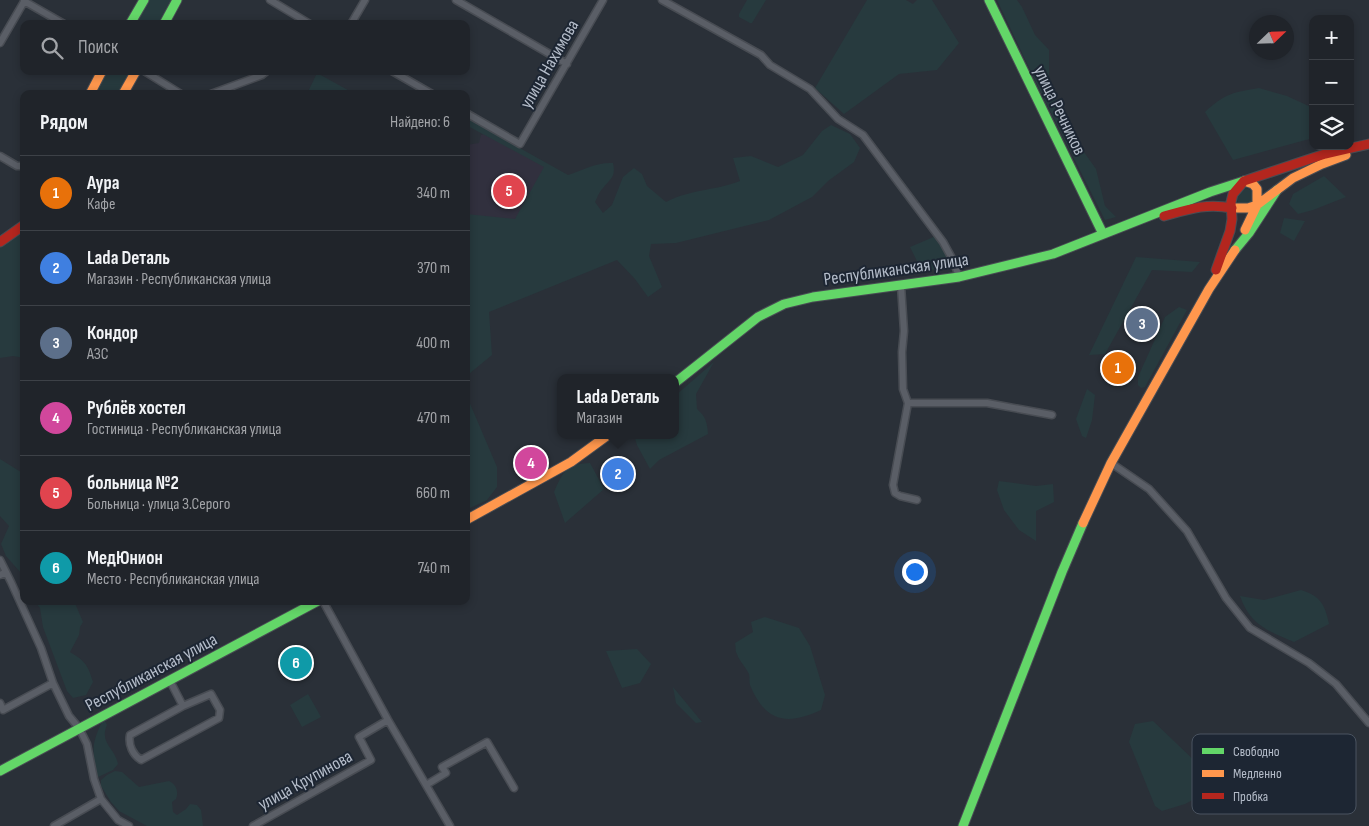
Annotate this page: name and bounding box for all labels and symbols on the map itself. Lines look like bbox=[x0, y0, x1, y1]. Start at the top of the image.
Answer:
north arrow bbox=[1249, 15, 1294, 60]
street label: улица Нахимова bbox=[516, 16, 583, 112]
street label: улица Речников bbox=[1029, 62, 1090, 158]
pin: 5 bbox=[493, 172, 525, 210]
street label: Республиканская улица bbox=[822, 249, 970, 290]
pin: 3 bbox=[1126, 305, 1158, 343]
pin: 1 bbox=[1102, 349, 1134, 387]
pin: 4 bbox=[515, 444, 547, 482]
pin: 2 bbox=[602, 455, 634, 493]
your location bbox=[902, 559, 928, 585]
street label: Республиканская улица bbox=[82, 629, 221, 716]
pin: 6 bbox=[280, 644, 312, 682]
legend bbox=[1192, 734, 1356, 814]
text: Свободно bbox=[1233, 743, 1280, 760]
street label: улица Крупинова bbox=[254, 746, 356, 815]
text: Медленно bbox=[1233, 765, 1282, 782]
text: Пробка bbox=[1233, 788, 1268, 805]

